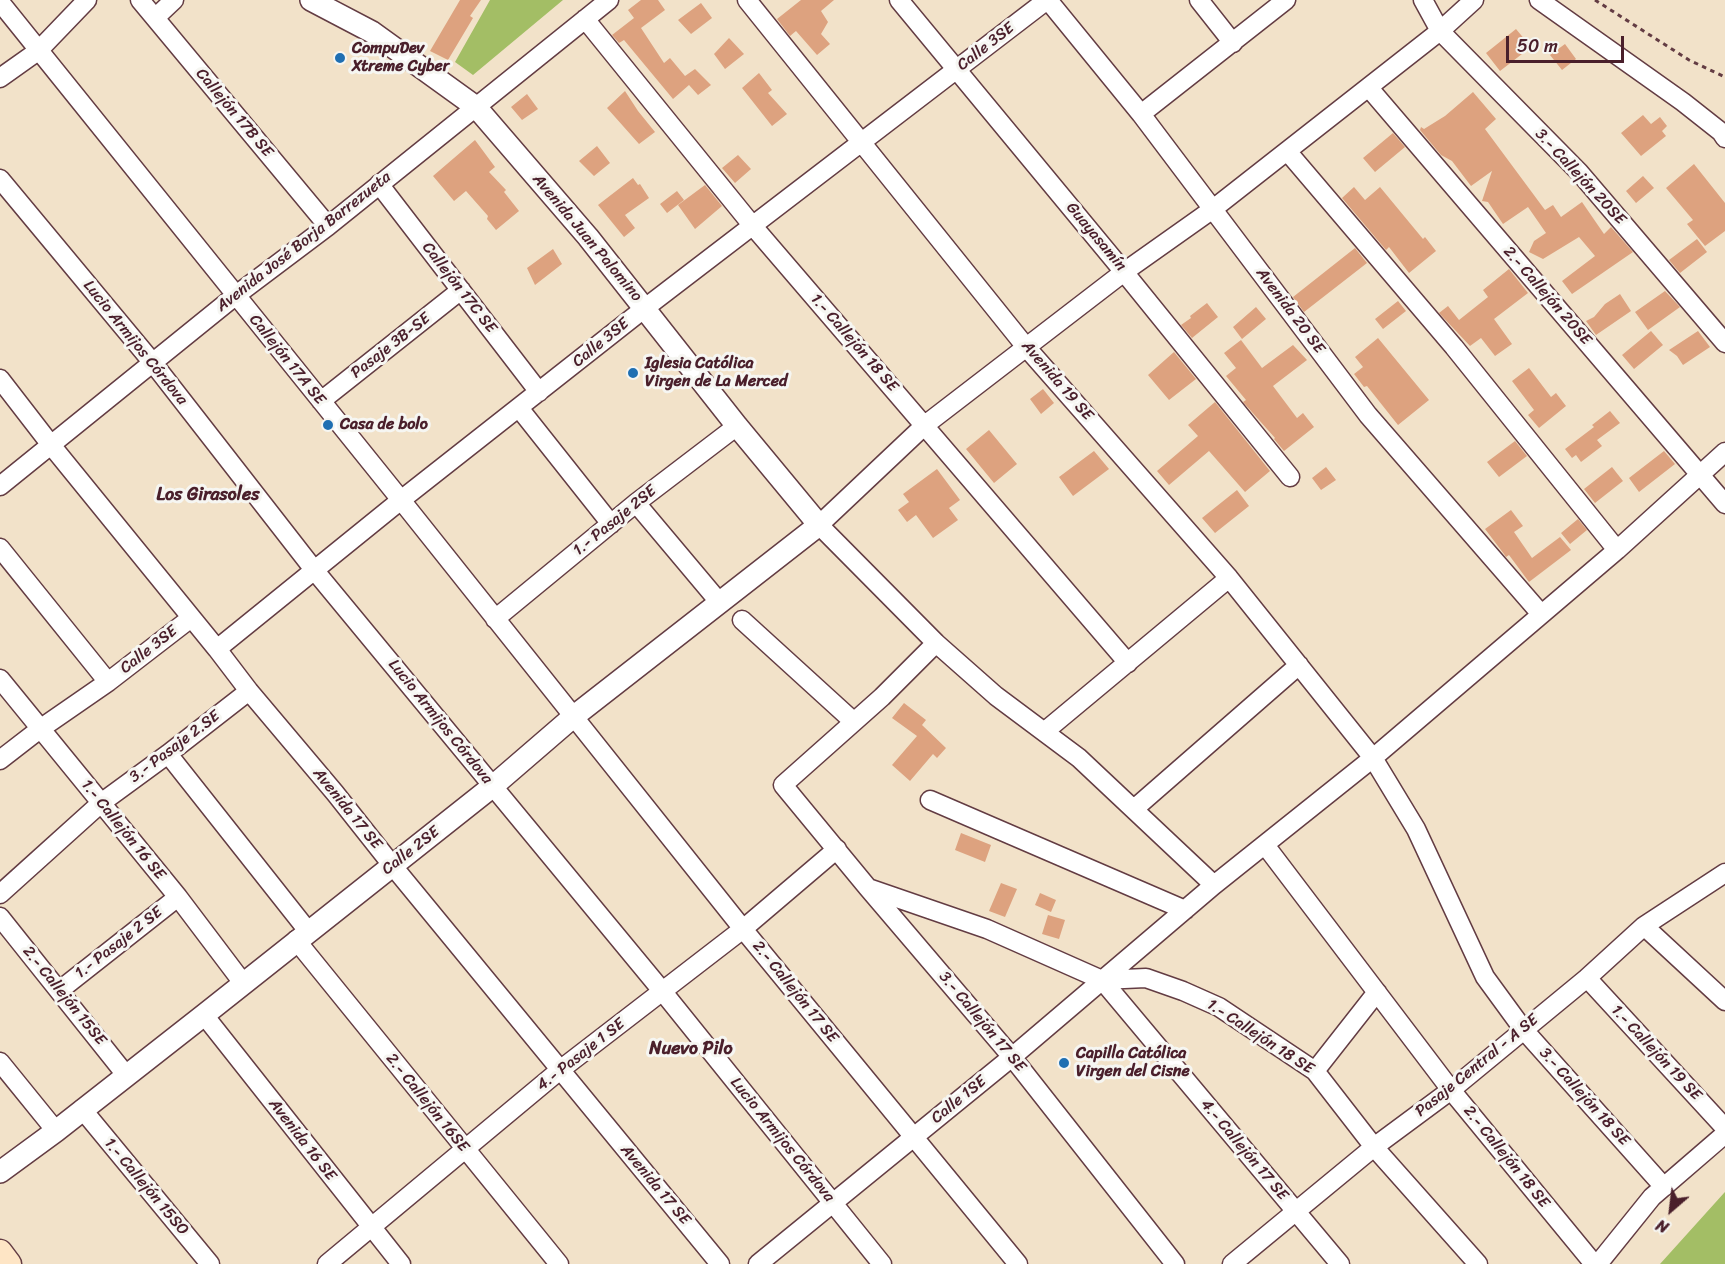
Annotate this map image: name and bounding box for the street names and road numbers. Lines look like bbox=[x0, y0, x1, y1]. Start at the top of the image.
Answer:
street label: Calle 3SE bbox=[954, 19, 1018, 75]
street label: Callejón 17B SE bbox=[191, 65, 277, 161]
street label: 3.- Callejón 20SE bbox=[1531, 125, 1629, 229]
street label: Avenida José Borja Barrezueta bbox=[213, 168, 395, 316]
street label: Avenida Juan Palomino bbox=[528, 170, 646, 306]
street label: Guayasamín bbox=[1062, 199, 1130, 275]
street label: Callejón 17C SE bbox=[418, 239, 500, 337]
street label: 2.- Callejón 20SE bbox=[1499, 243, 1595, 349]
street label: Avenida 20 SE bbox=[1252, 264, 1328, 358]
street label: Lucio Armijos Córdova bbox=[79, 277, 191, 409]
street label: 1.- Callejón 18 SE bbox=[806, 290, 902, 396]
street label: Pasaje 3B-SE bbox=[347, 309, 435, 383]
street label: Callejón 17A SE bbox=[245, 311, 329, 409]
street label: Calle 3SE bbox=[569, 314, 633, 372]
street label: Avenida 19 SE bbox=[1017, 337, 1097, 425]
street label: 1.- Pasaje 2SE bbox=[569, 482, 661, 560]
street label: Calle 3SE bbox=[117, 622, 181, 678]
street label: Lucio Armijos Córdova bbox=[384, 656, 496, 788]
street label: 3.- Pasaje 2.SE bbox=[126, 707, 224, 787]
street label: Avenida 17 SE bbox=[308, 765, 386, 853]
street label: 1.- Callejón 16 SE bbox=[77, 776, 169, 884]
street label: Calle 2SE bbox=[378, 823, 444, 879]
street label: 1.- Pasaje 2 SE bbox=[71, 903, 167, 983]
street label: 2.- Callejón 17 SE bbox=[748, 937, 842, 1047]
street label: 2.- Callejón 15SE bbox=[18, 942, 110, 1050]
street label: 3.- Callejón 17 SE bbox=[934, 968, 1030, 1076]
street label: 1.- Callejón 18 SE bbox=[1203, 995, 1317, 1079]
street label: 1.- Callejón 19 SE bbox=[1607, 1001, 1705, 1105]
street label: Pasaje Central - A SE bbox=[1412, 1011, 1542, 1121]
street label: 4.- Pasaje 1 SE bbox=[533, 1015, 629, 1095]
street label: 3.- Callejón 18 SE bbox=[1535, 1044, 1633, 1150]
street label: 2.- Callejón 16SE bbox=[381, 1050, 473, 1156]
street label: Calle 1SE bbox=[928, 1072, 990, 1128]
street label: Lucio Armijos Córdova bbox=[726, 1074, 838, 1206]
street label: Avenida 16 SE bbox=[264, 1095, 340, 1185]
street label: 4.- Callejón 17 SE bbox=[1196, 1095, 1292, 1205]
street label: 2.- Callejón 18 SE bbox=[1459, 1102, 1553, 1212]
street label: 1.- Callejón 15SO bbox=[100, 1134, 192, 1240]
street label: Avenida 17 SE bbox=[616, 1141, 694, 1229]

